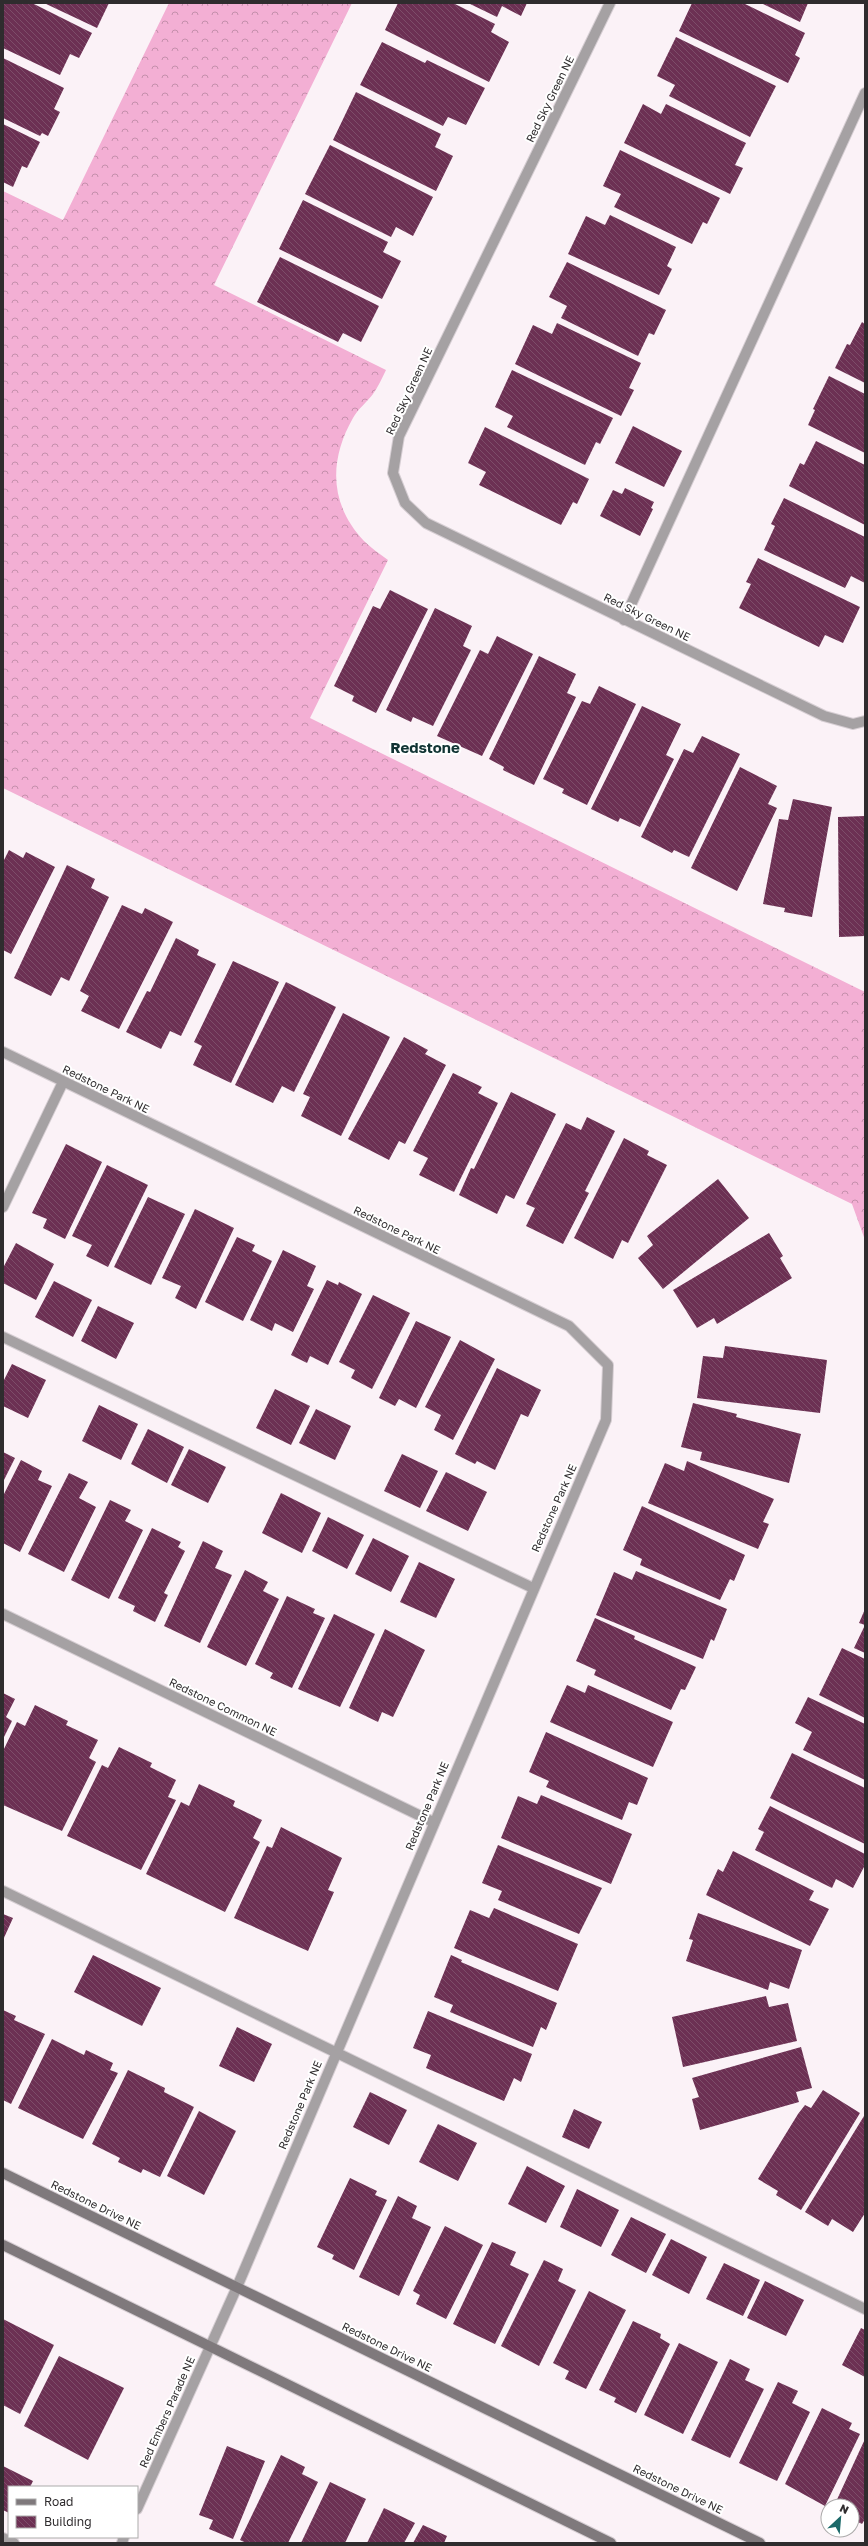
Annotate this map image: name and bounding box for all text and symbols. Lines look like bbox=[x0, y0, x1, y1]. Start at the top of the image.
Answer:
street label: Red Sky Green NE bbox=[523, 53, 576, 144]
street label: Red Sky Green NE bbox=[383, 345, 435, 437]
street label: Red Sky Green NE bbox=[602, 590, 693, 643]
district label: Redstone bbox=[390, 738, 460, 756]
street label: Redstone Park NE bbox=[61, 1062, 152, 1115]
street label: Redstone Park NE bbox=[352, 1203, 443, 1256]
street label: Redstone Park NE bbox=[528, 1462, 579, 1554]
street label: Redstone Common NE bbox=[167, 1675, 279, 1738]
street label: Redstone Park NE bbox=[402, 1759, 451, 1852]
street label: Redstone Park NE bbox=[275, 2058, 324, 2151]
street label: Redstone Drive NE bbox=[49, 2177, 144, 2232]
street label: Redstone Drive NE bbox=[340, 2319, 435, 2374]
street label: Red Embers Parade NE bbox=[136, 2354, 197, 2469]
street label: Redstone Drive NE bbox=[631, 2461, 726, 2516]
legend bbox=[8, 2486, 138, 2538]
text: Road bbox=[44, 2494, 73, 2509]
north arrow bbox=[820, 2498, 860, 2538]
text: N bbox=[838, 2501, 851, 2516]
text: Building bbox=[44, 2514, 92, 2529]

